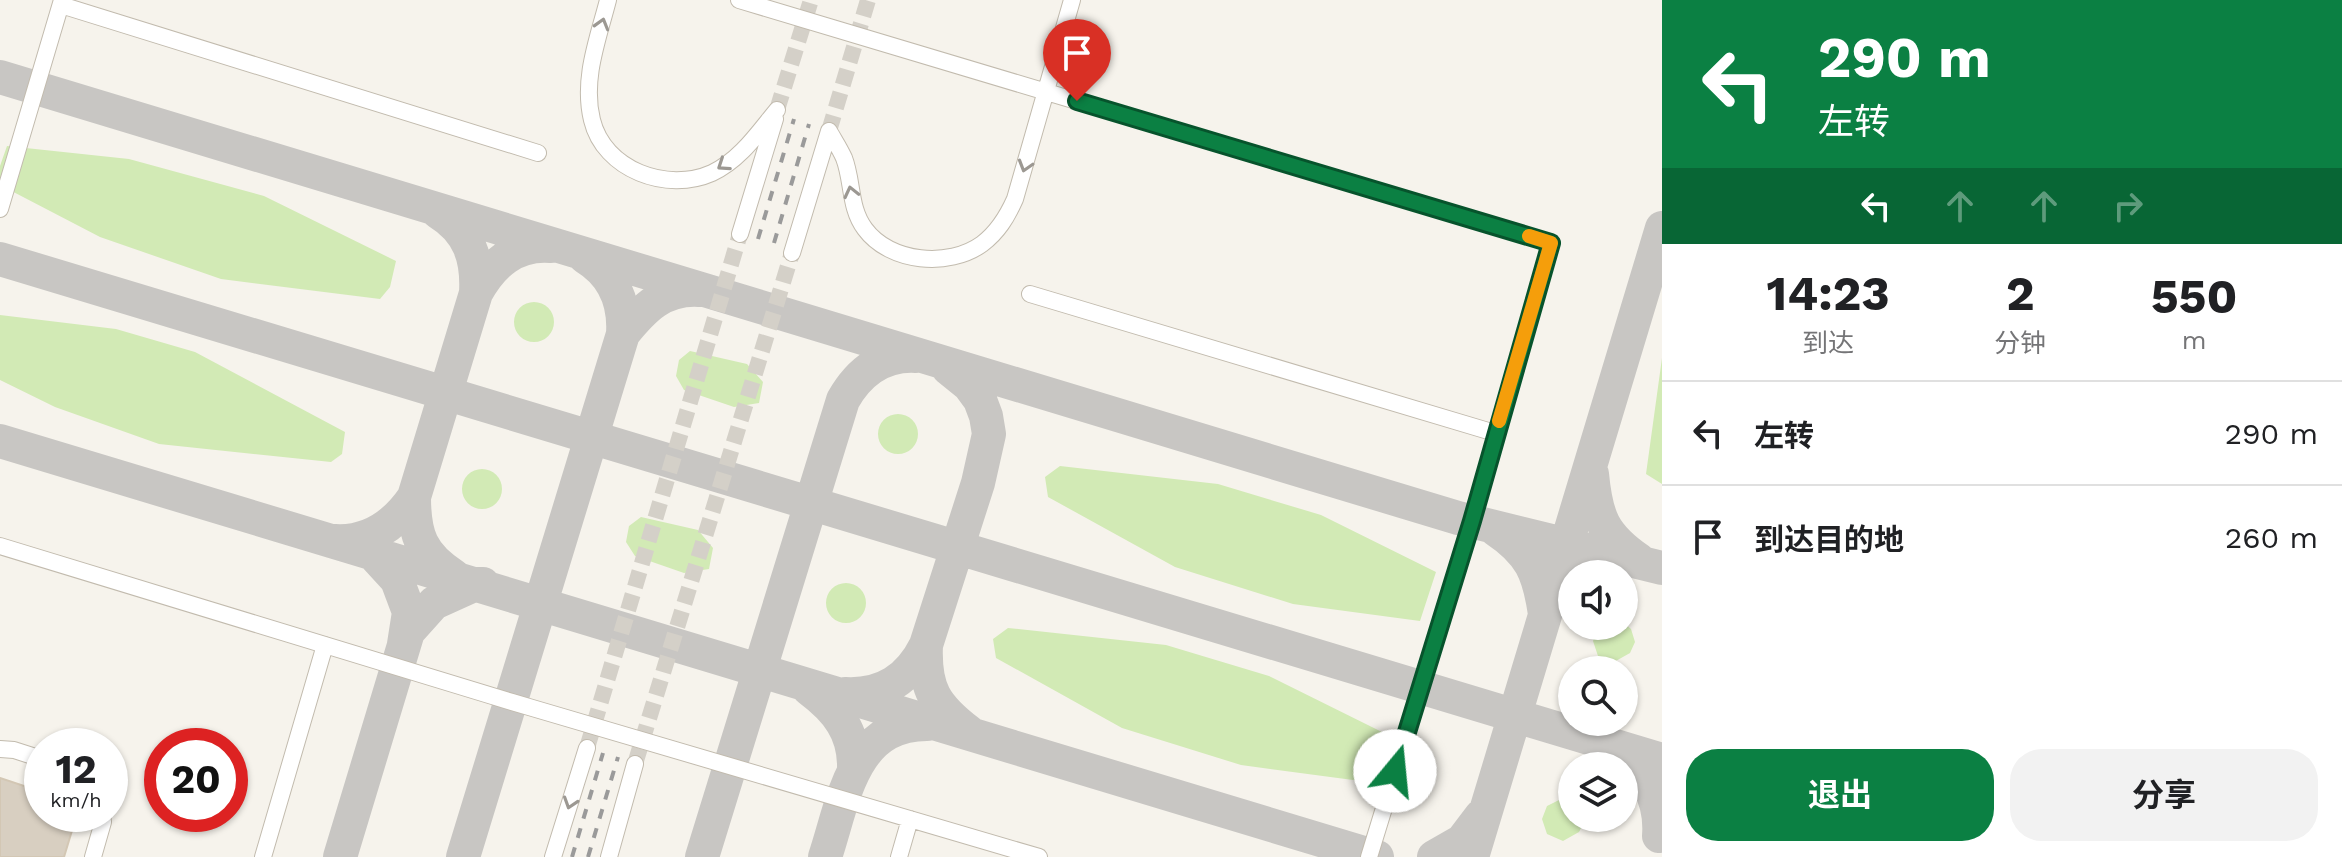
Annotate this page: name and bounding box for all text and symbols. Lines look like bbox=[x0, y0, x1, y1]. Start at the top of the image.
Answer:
one-way arrow bbox=[593, 17, 609, 31]
pin bbox=[1043, 19, 1111, 101]
text: 290 m bbox=[1818, 25, 1991, 91]
icon: arrive bbox=[1055, 31, 1099, 75]
icon: left bbox=[1686, 32, 1790, 136]
text: 左转 bbox=[1818, 101, 1890, 143]
one-way arrow bbox=[718, 155, 732, 170]
one-way arrow bbox=[1018, 159, 1034, 173]
icon: left bbox=[1854, 184, 1898, 228]
icon: ahead bbox=[1938, 184, 1982, 228]
icon: ahead bbox=[2022, 184, 2066, 228]
icon: right bbox=[2106, 184, 2150, 228]
one-way arrow bbox=[843, 185, 860, 199]
text: 14:23 bbox=[1766, 265, 1890, 322]
text: 2 bbox=[2006, 265, 2034, 322]
text: 550 bbox=[2151, 268, 2238, 325]
text: m bbox=[2182, 325, 2206, 355]
text: 到达 bbox=[1802, 328, 1854, 358]
text: 分钟 bbox=[1994, 328, 2046, 358]
icon: left bbox=[1686, 411, 1730, 455]
text: 290 m bbox=[2225, 416, 2318, 451]
text: 左转 bbox=[1754, 418, 1814, 453]
icon: arrive bbox=[1686, 515, 1730, 559]
text: 260 m bbox=[2225, 520, 2318, 555]
text: 到达目的地 bbox=[1754, 522, 1904, 557]
map controls bbox=[1558, 560, 1638, 832]
button: sound bbox=[1558, 560, 1638, 640]
button: search bbox=[1558, 656, 1638, 736]
speed limit sign: 20 bbox=[144, 728, 248, 832]
position arrow bbox=[1353, 729, 1437, 813]
text: 12 bbox=[55, 746, 97, 793]
button: 退出 bbox=[1686, 749, 1994, 841]
button: 分享 bbox=[2010, 749, 2318, 841]
button: layers bbox=[1558, 752, 1638, 832]
text: km/h bbox=[50, 788, 102, 812]
one-way arrow bbox=[563, 795, 579, 809]

